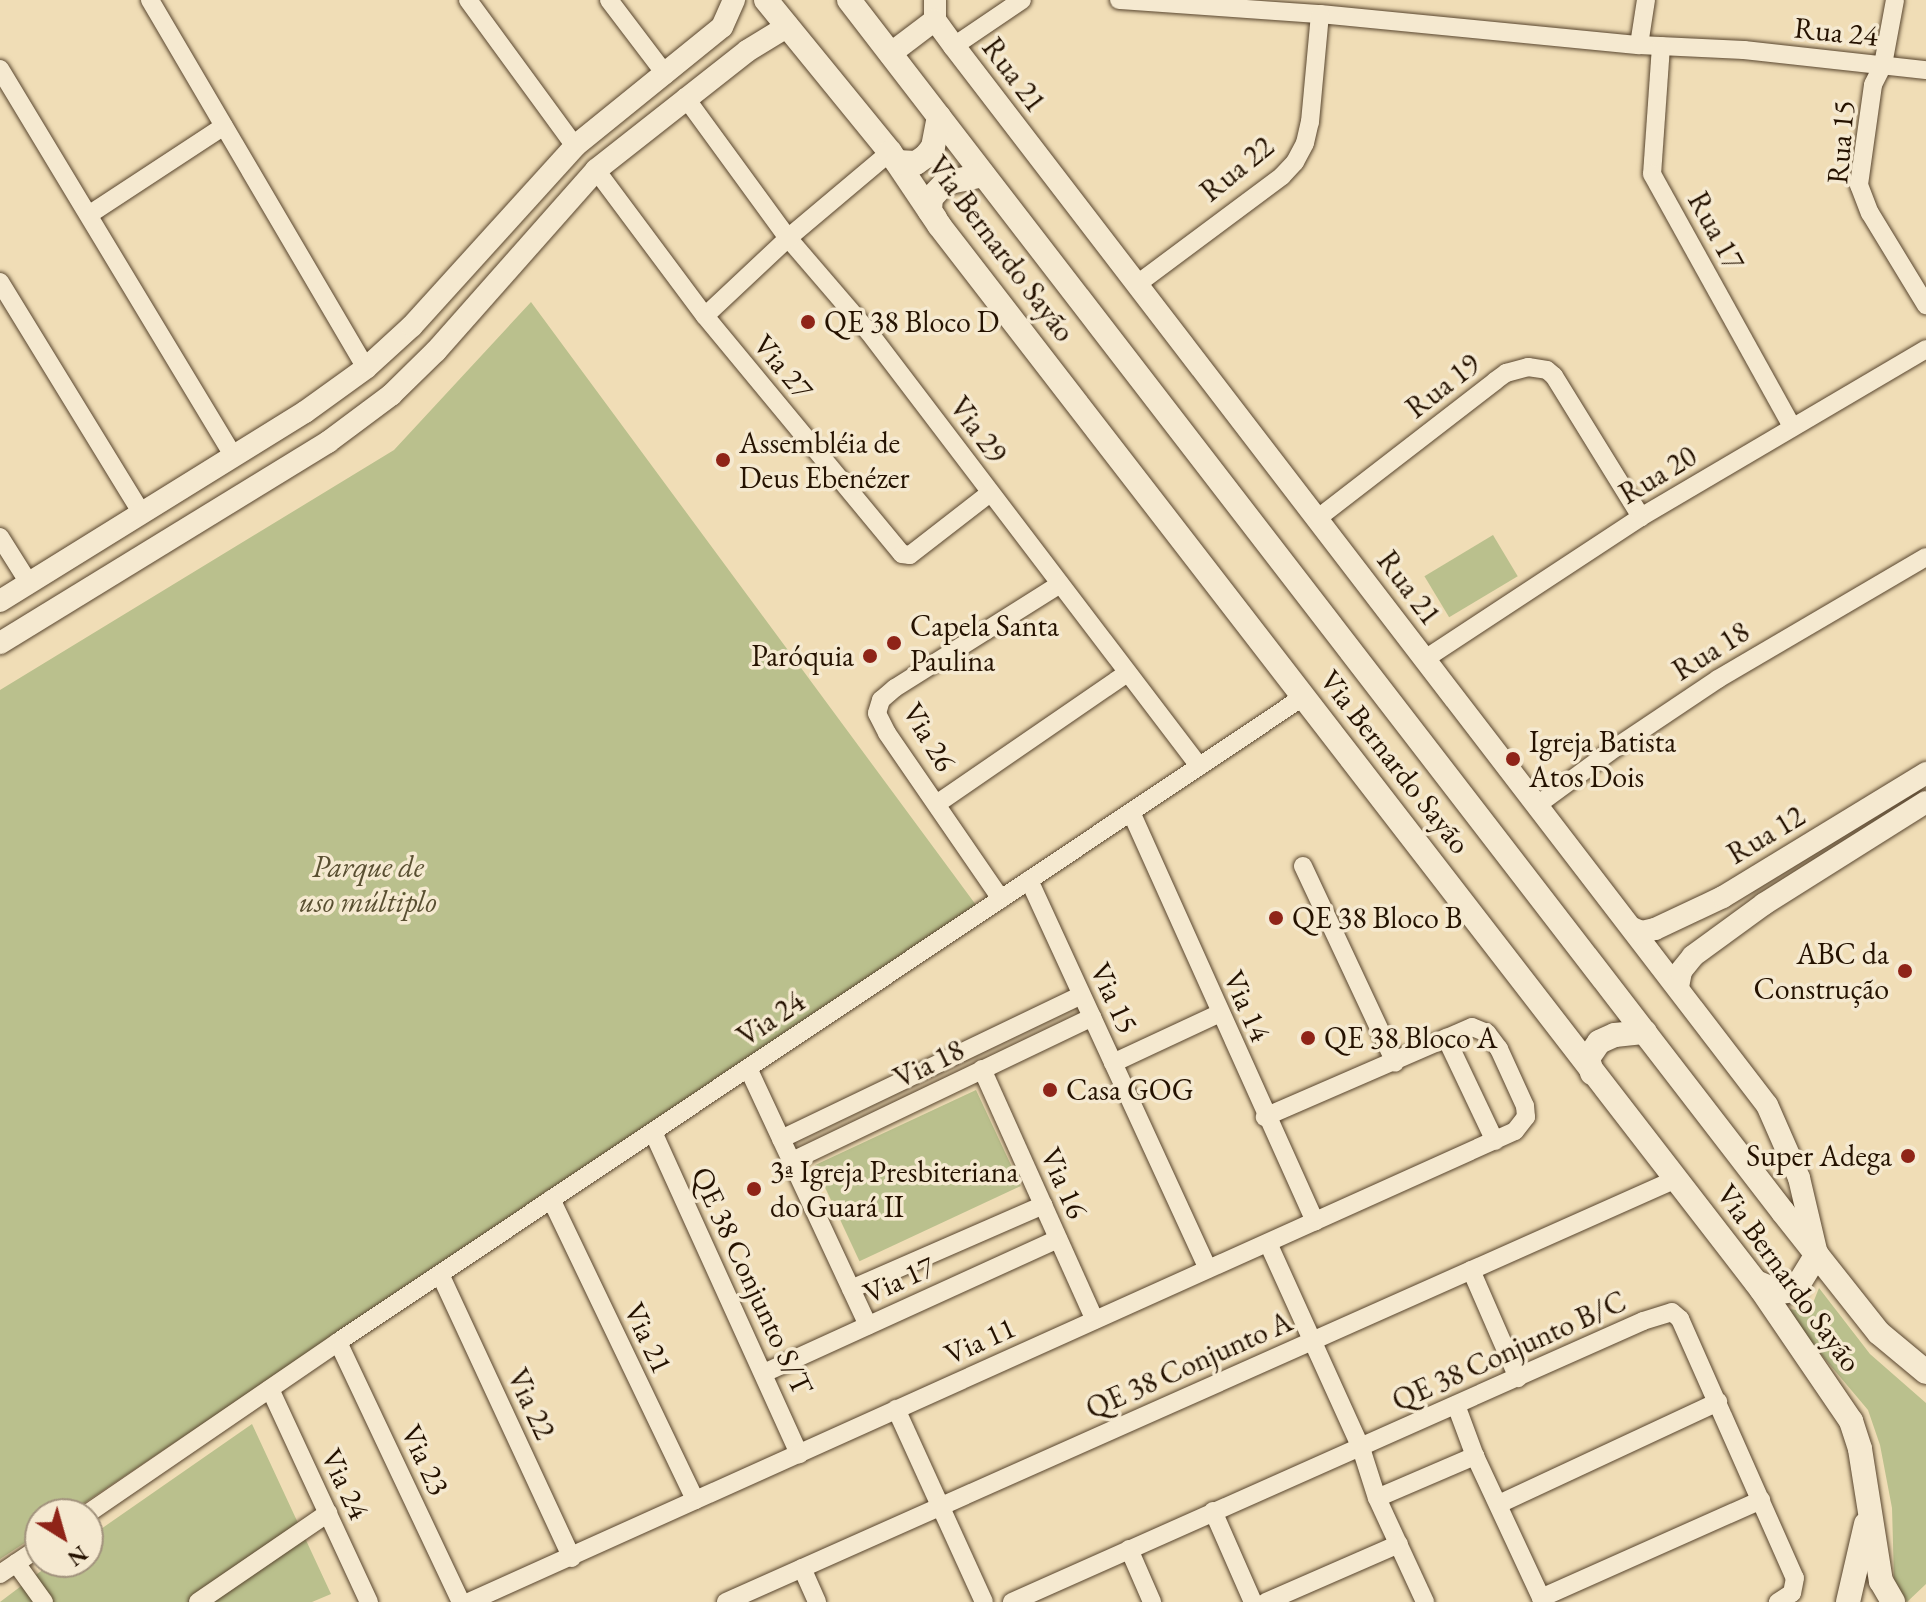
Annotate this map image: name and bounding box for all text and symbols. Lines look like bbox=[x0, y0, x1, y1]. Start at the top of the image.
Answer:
street label: Rua 24 bbox=[1792, 10, 1880, 54]
street label: Rua 21 bbox=[974, 31, 1054, 119]
street label: Rua 15 bbox=[1819, 99, 1863, 185]
street label: Rua 22 bbox=[1193, 129, 1281, 209]
street label: Via Bernardo Sayão bbox=[919, 149, 1083, 349]
street label: Rua 17 bbox=[1680, 186, 1752, 276]
place label: QE 38 Bloco D bbox=[824, 304, 999, 340]
marker: QE 38 Bloco D bbox=[799, 313, 817, 331]
street label: Via 27 bbox=[746, 327, 820, 407]
street label: Rua 19 bbox=[1399, 346, 1487, 426]
street label: Via 29 bbox=[941, 390, 1015, 470]
place label: Assembléia de Deus Ebenézer bbox=[739, 425, 909, 496]
street label: Rua 20 bbox=[1613, 438, 1703, 512]
marker: Assembléia de Deus Ebenézer bbox=[714, 451, 732, 469]
street label: Rua 21 bbox=[1369, 544, 1449, 632]
place label: Capela Santa Paulina bbox=[910, 608, 1059, 678]
street label: Rua 18 bbox=[1666, 613, 1756, 689]
marker: Capela Santa Paulina bbox=[885, 634, 903, 652]
place label: Paróquia bbox=[751, 638, 854, 674]
marker: Paróquia bbox=[861, 647, 879, 665]
street label: Via Bernardo Sayão bbox=[1312, 663, 1478, 861]
street label: Via 26 bbox=[895, 696, 963, 778]
place label: Igreja Batista Atos Dois bbox=[1529, 724, 1676, 794]
marker: Igreja Batista Atos Dois bbox=[1504, 750, 1522, 768]
street label: Rua 12 bbox=[1721, 798, 1811, 872]
park label: Parque de uso múltiplo bbox=[299, 849, 437, 920]
place label: QE 38 Bloco B bbox=[1292, 900, 1462, 936]
marker: QE 38 Bloco B bbox=[1267, 909, 1285, 927]
place label: ABC da Construção bbox=[1753, 936, 1889, 1006]
street label: Via 15 bbox=[1082, 957, 1146, 1039]
marker: ABC da Construção bbox=[1896, 962, 1914, 980]
street label: Via 14 bbox=[1216, 965, 1278, 1047]
street label: Via 24 bbox=[730, 983, 812, 1055]
place label: QE 38 Bloco A bbox=[1324, 1020, 1497, 1056]
marker: QE 38 Bloco A bbox=[1299, 1029, 1317, 1047]
street label: Via 18 bbox=[888, 1032, 970, 1096]
place label: Casa GOG bbox=[1066, 1072, 1194, 1108]
marker: Casa GOG bbox=[1041, 1081, 1059, 1099]
place label: Super Adega bbox=[1746, 1138, 1892, 1174]
street label: Via 16 bbox=[1033, 1142, 1095, 1224]
marker: Super Adega bbox=[1899, 1147, 1917, 1165]
place label: 3ª Igreja Presbiteriana do Guará II bbox=[770, 1154, 1018, 1224]
street label: QE 38 Conjunto S/T bbox=[683, 1161, 821, 1401]
street label: Via Bernardo Sayão bbox=[1709, 1177, 1869, 1379]
marker: 3ª Igreja Presbiteriana do Guará II bbox=[745, 1180, 763, 1198]
street label: Via 17 bbox=[858, 1249, 940, 1311]
street label: QE 38 Conjunto B/C bbox=[1386, 1283, 1632, 1419]
street label: Via 21 bbox=[616, 1297, 680, 1379]
street label: QE 38 Conjunto A bbox=[1080, 1303, 1298, 1427]
street label: Via 11 bbox=[939, 1310, 1021, 1372]
street label: Via 22 bbox=[499, 1363, 563, 1445]
street label: Via 23 bbox=[393, 1419, 457, 1501]
street label: Via 24 bbox=[313, 1443, 377, 1525]
north arrow bbox=[24, 1498, 104, 1578]
text: N bbox=[62, 1539, 93, 1573]

